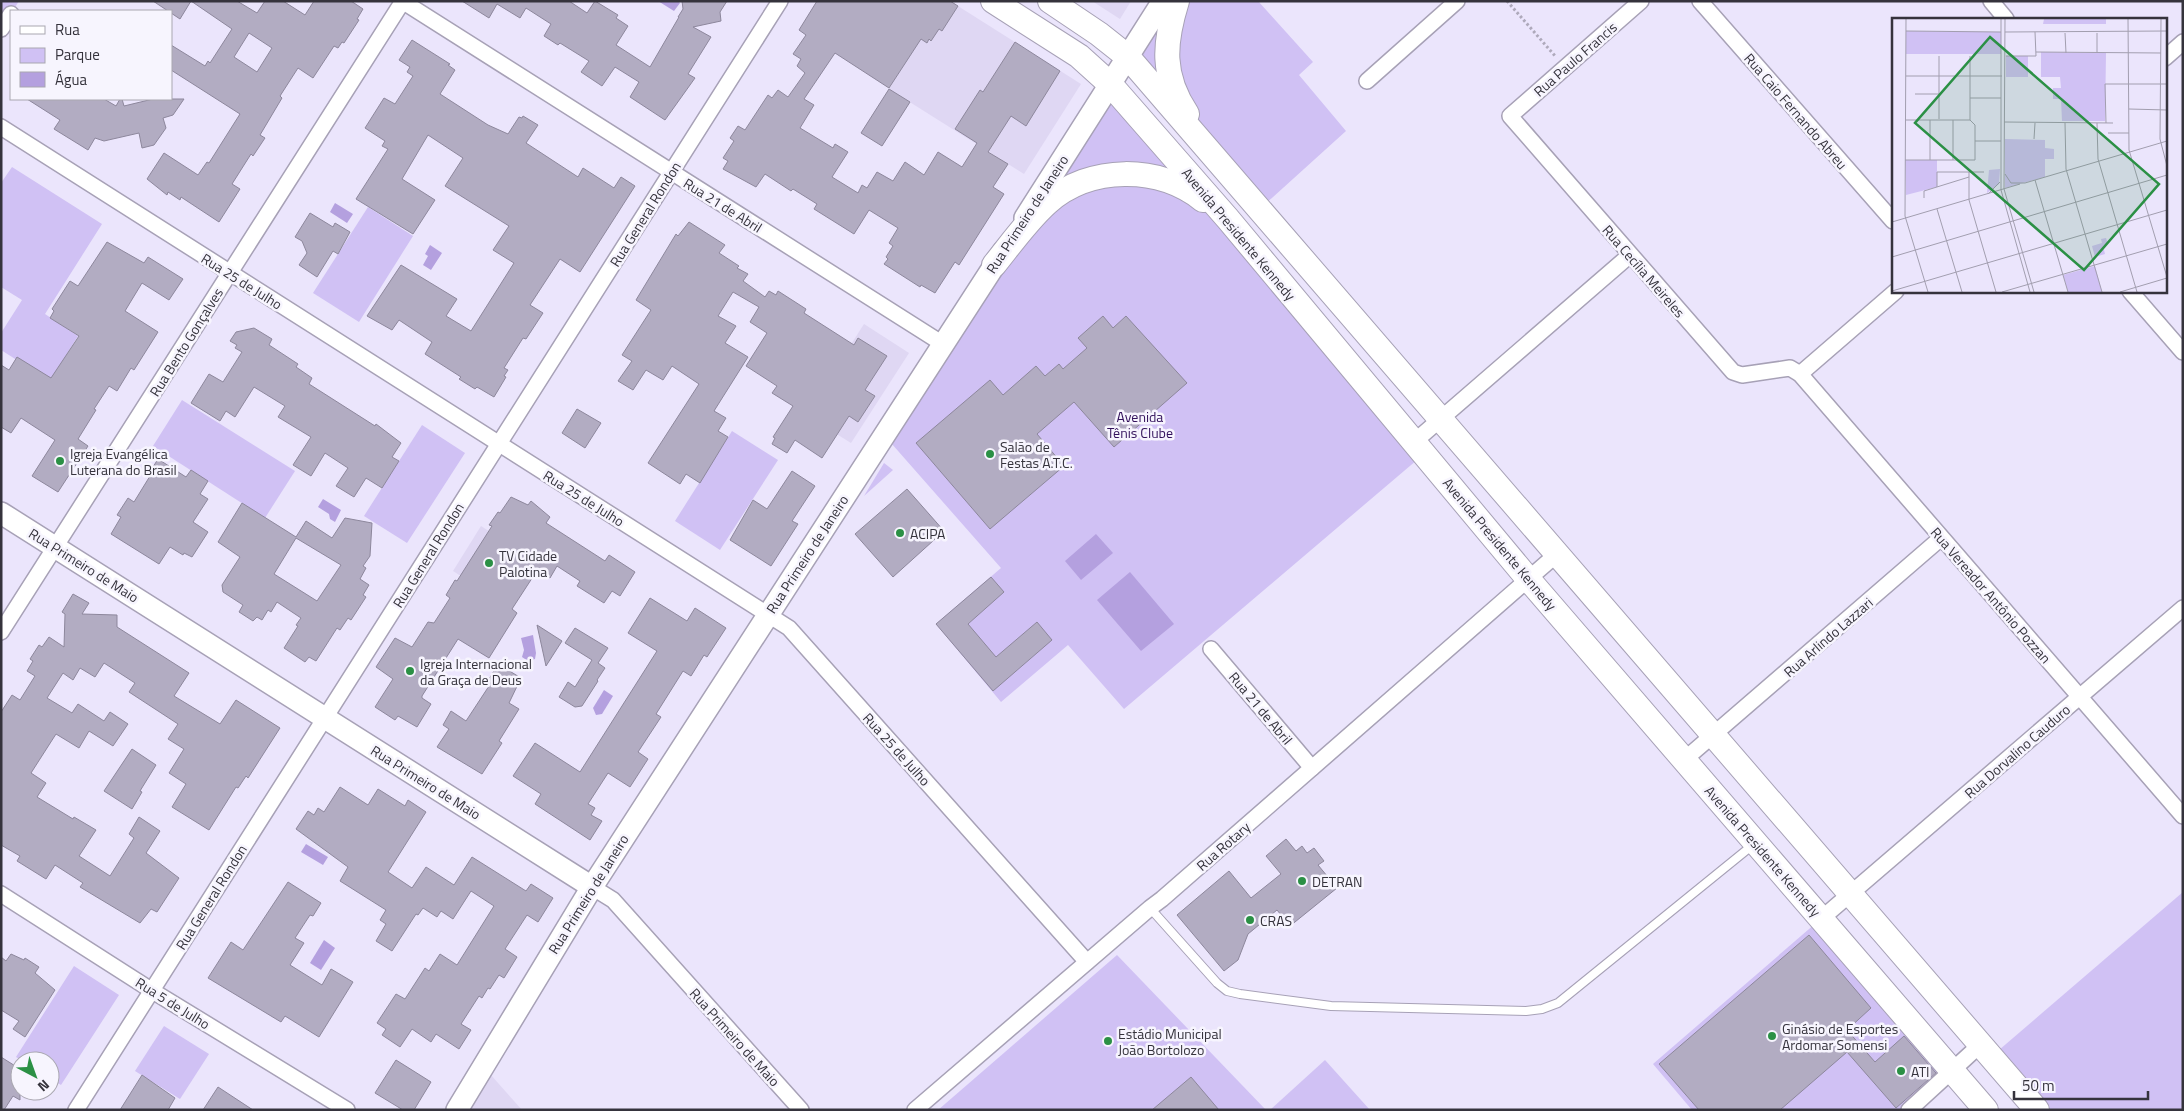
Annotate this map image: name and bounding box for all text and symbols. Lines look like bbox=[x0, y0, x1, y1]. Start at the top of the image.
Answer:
legend bbox=[10, 10, 172, 100]
street label: Rua Paulo Francis bbox=[1529, 17, 1621, 101]
text: Rua bbox=[55, 18, 80, 41]
inset map bbox=[1892, 18, 2166, 292]
text: Parque bbox=[55, 43, 100, 66]
street label: Rua Caio Fernando Abreu bbox=[1739, 48, 1853, 174]
text: Água bbox=[55, 68, 87, 91]
street label: Rua Primeiro de Janeiro bbox=[981, 151, 1073, 277]
street label: Rua General Rondon bbox=[604, 157, 686, 271]
street label: Avenida Presidente Kennedy bbox=[1177, 163, 1301, 305]
street label: Rua 21 de Abril bbox=[680, 172, 766, 238]
street label: Rua Cecília Meireles bbox=[1598, 220, 1690, 322]
street label: Rua 25 de Julho bbox=[197, 248, 287, 314]
street label: Rua Bento Gonçalves bbox=[144, 284, 228, 400]
park label: Avenida Tênis Clube bbox=[1107, 406, 1173, 443]
place label: Salão de Festas A.T.C. bbox=[1000, 436, 1073, 473]
place label: Igreja Evangélica Luterana do Brasil bbox=[70, 443, 177, 480]
marker: Salão de Festas A.T.C. bbox=[984, 448, 996, 460]
marker: Igreja Evangélica Luterana do Brasil bbox=[54, 455, 66, 467]
street label: Rua 25 de Julho bbox=[539, 465, 629, 531]
street label: Avenida Presidente Kennedy bbox=[1438, 473, 1562, 615]
street label: Rua Primeiro de Janeiro bbox=[761, 491, 853, 617]
street label: Rua General Rondon bbox=[387, 498, 469, 612]
street label: Rua Vereador Antônio Pozzan bbox=[1926, 522, 2056, 668]
street label: Rua Primeiro de Maio bbox=[25, 523, 143, 607]
place label: ACIPA bbox=[910, 523, 946, 544]
marker: ACIPA bbox=[894, 527, 906, 539]
place label: TV Cidade Palotina bbox=[499, 545, 557, 582]
marker: TV Cidade Palotina bbox=[483, 557, 495, 569]
street label: Rua Arlindo Lazzari bbox=[1779, 592, 1877, 682]
place label: Igreja Internacional da Graça de Deus bbox=[420, 653, 532, 690]
marker: Igreja Internacional da Graça de Deus bbox=[404, 665, 416, 677]
street label: Rua 21 de Abril bbox=[1224, 667, 1298, 749]
street label: Rua Dorvalino Cauduro bbox=[1959, 699, 2075, 803]
street label: Rua 25 de Julho bbox=[858, 708, 936, 790]
street label: Rua Primeiro de Maio bbox=[367, 740, 485, 824]
street label: Avenida Presidente Kennedy bbox=[1700, 781, 1826, 921]
street label: Rua Rotary bbox=[1191, 816, 1255, 875]
street label: Rua Primeiro de Janeiro bbox=[543, 830, 633, 958]
street label: Rua General Rondon bbox=[170, 840, 252, 954]
place label: DETRAN bbox=[1312, 871, 1362, 892]
marker: DETRAN bbox=[1296, 875, 1308, 887]
place label: CRAS bbox=[1260, 910, 1292, 931]
marker: CRAS bbox=[1244, 914, 1256, 926]
street label: Rua 5 de Julho bbox=[132, 972, 214, 1034]
street label: Rua Primeiro de Maio bbox=[685, 983, 785, 1091]
place label: Ginásio de Esportes Ardomar Somensi bbox=[1782, 1018, 1898, 1055]
place label: Estádio Municipal João Bortolozo bbox=[1118, 1023, 1222, 1060]
marker: Ginásio de Esportes Ardomar Somensi bbox=[1766, 1030, 1778, 1042]
marker: Estádio Municipal João Bortolozo bbox=[1102, 1035, 1114, 1047]
north arrow bbox=[10, 1051, 60, 1101]
place label: ATI bbox=[1911, 1061, 1930, 1082]
marker: ATI bbox=[1895, 1065, 1907, 1077]
scale bar bbox=[2014, 1068, 2148, 1100]
text: 50 m bbox=[2022, 1074, 2055, 1097]
text: N bbox=[33, 1075, 54, 1097]

